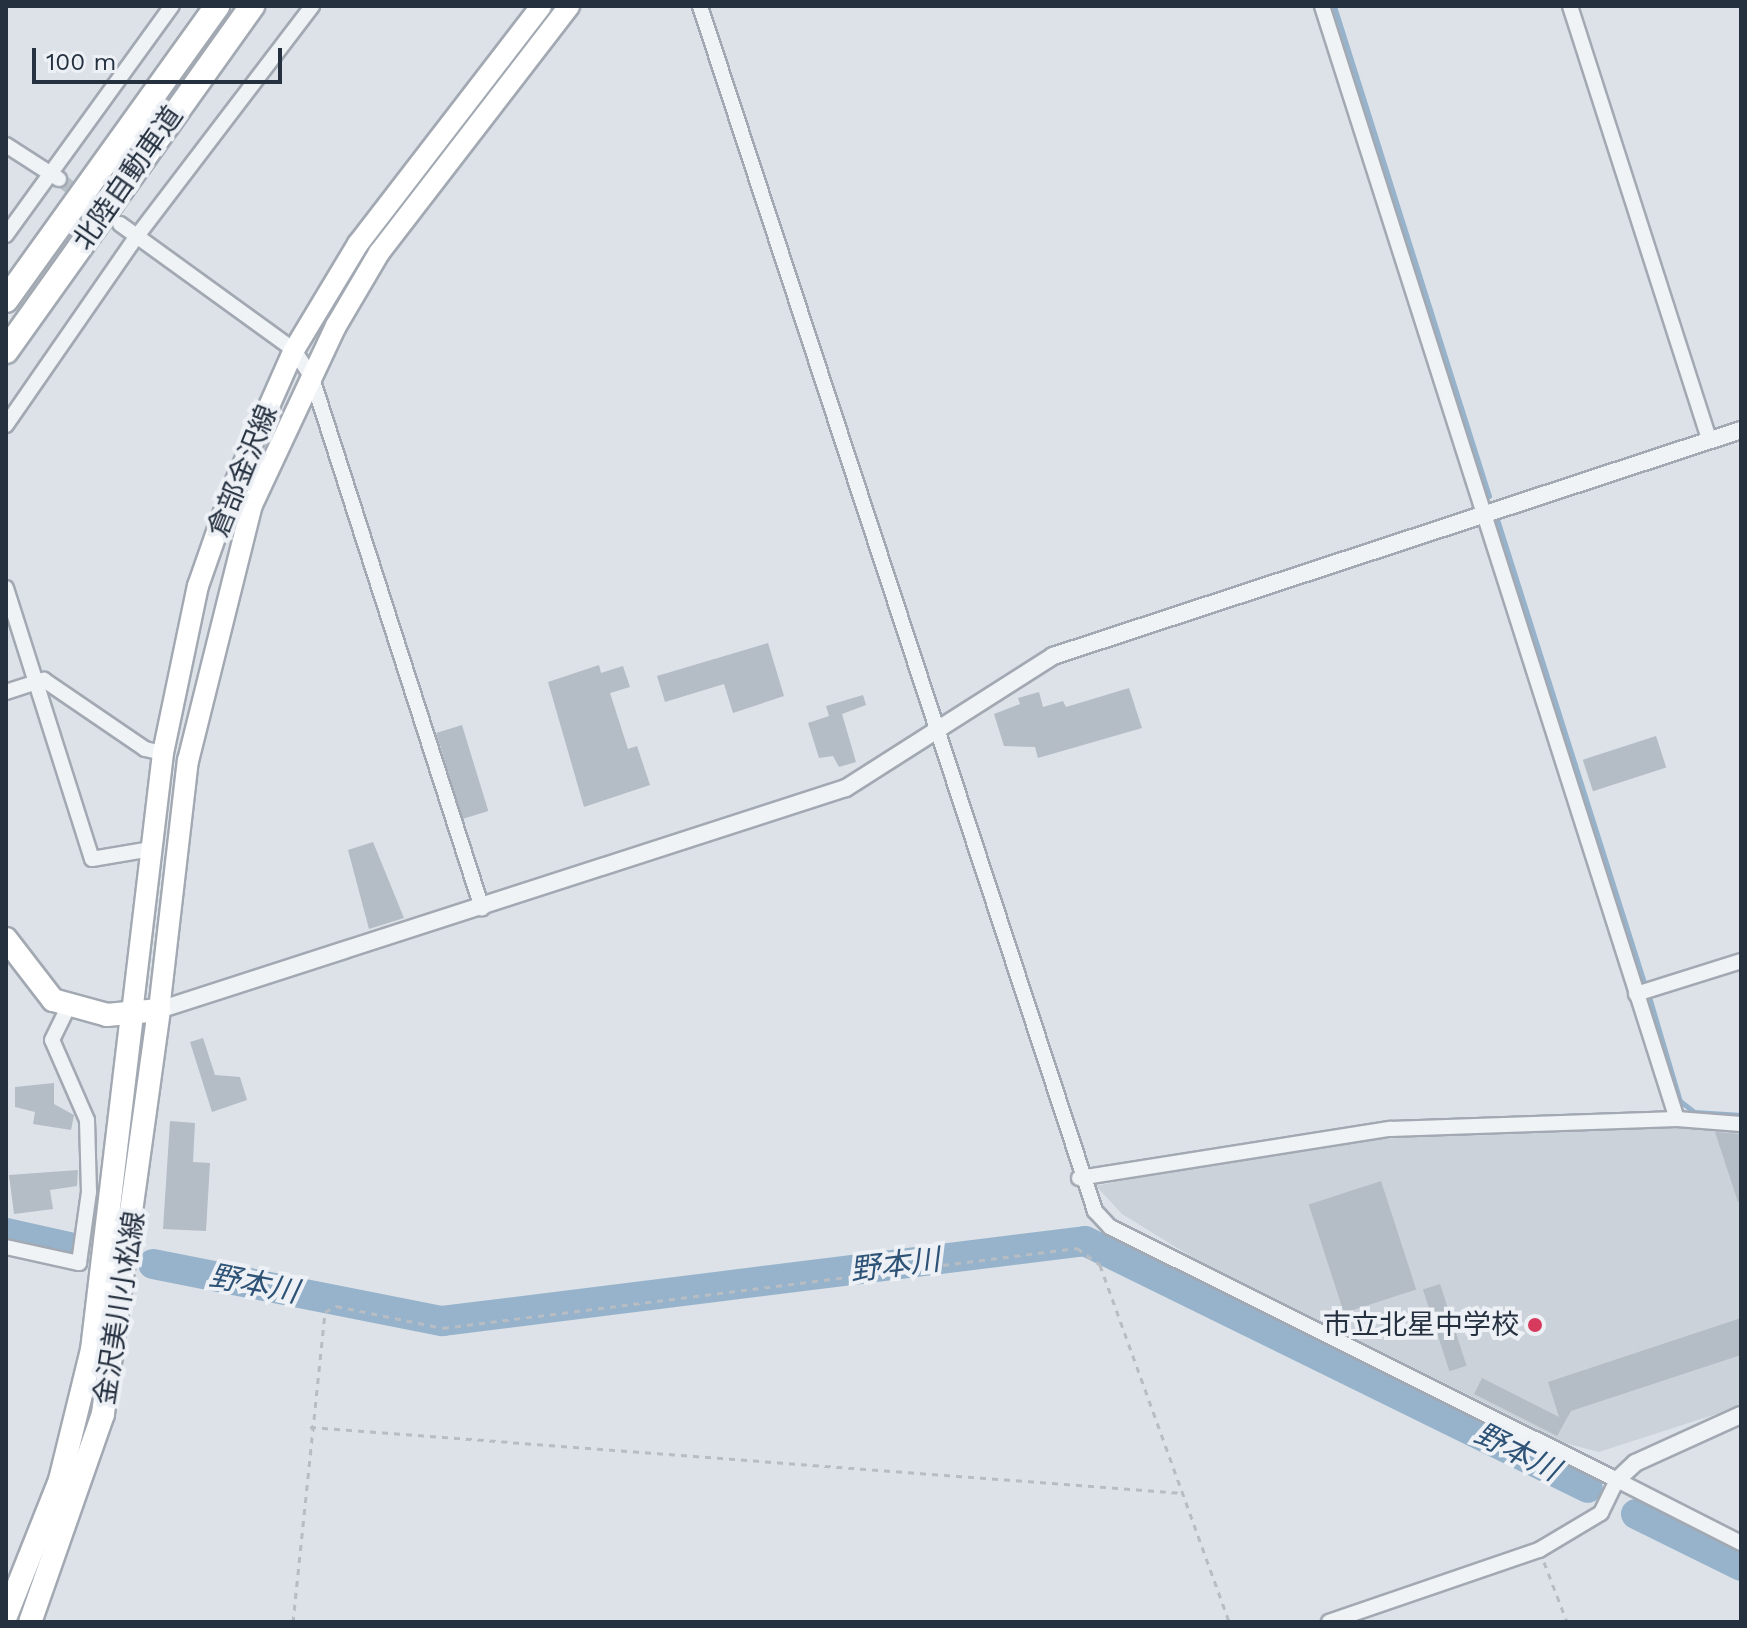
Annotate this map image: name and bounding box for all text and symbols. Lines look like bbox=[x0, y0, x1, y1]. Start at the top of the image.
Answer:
scale bar bbox=[36, 32, 286, 82]
text: 100 m bbox=[46, 48, 116, 76]
street label: 北陸自動車道 bbox=[66, 100, 190, 256]
street label: 倉部金沢線 bbox=[201, 400, 285, 542]
street label: 金沢美川小松線 bbox=[88, 1209, 152, 1407]
water label: 野本川 bbox=[848, 1242, 942, 1288]
water label: 野本川 bbox=[206, 1258, 302, 1310]
place label: 市立北星中学校 bbox=[1323, 1308, 1519, 1342]
marker: 市立北星中学校 bbox=[1526, 1316, 1544, 1334]
water label: 野本川 bbox=[1469, 1416, 1565, 1488]

